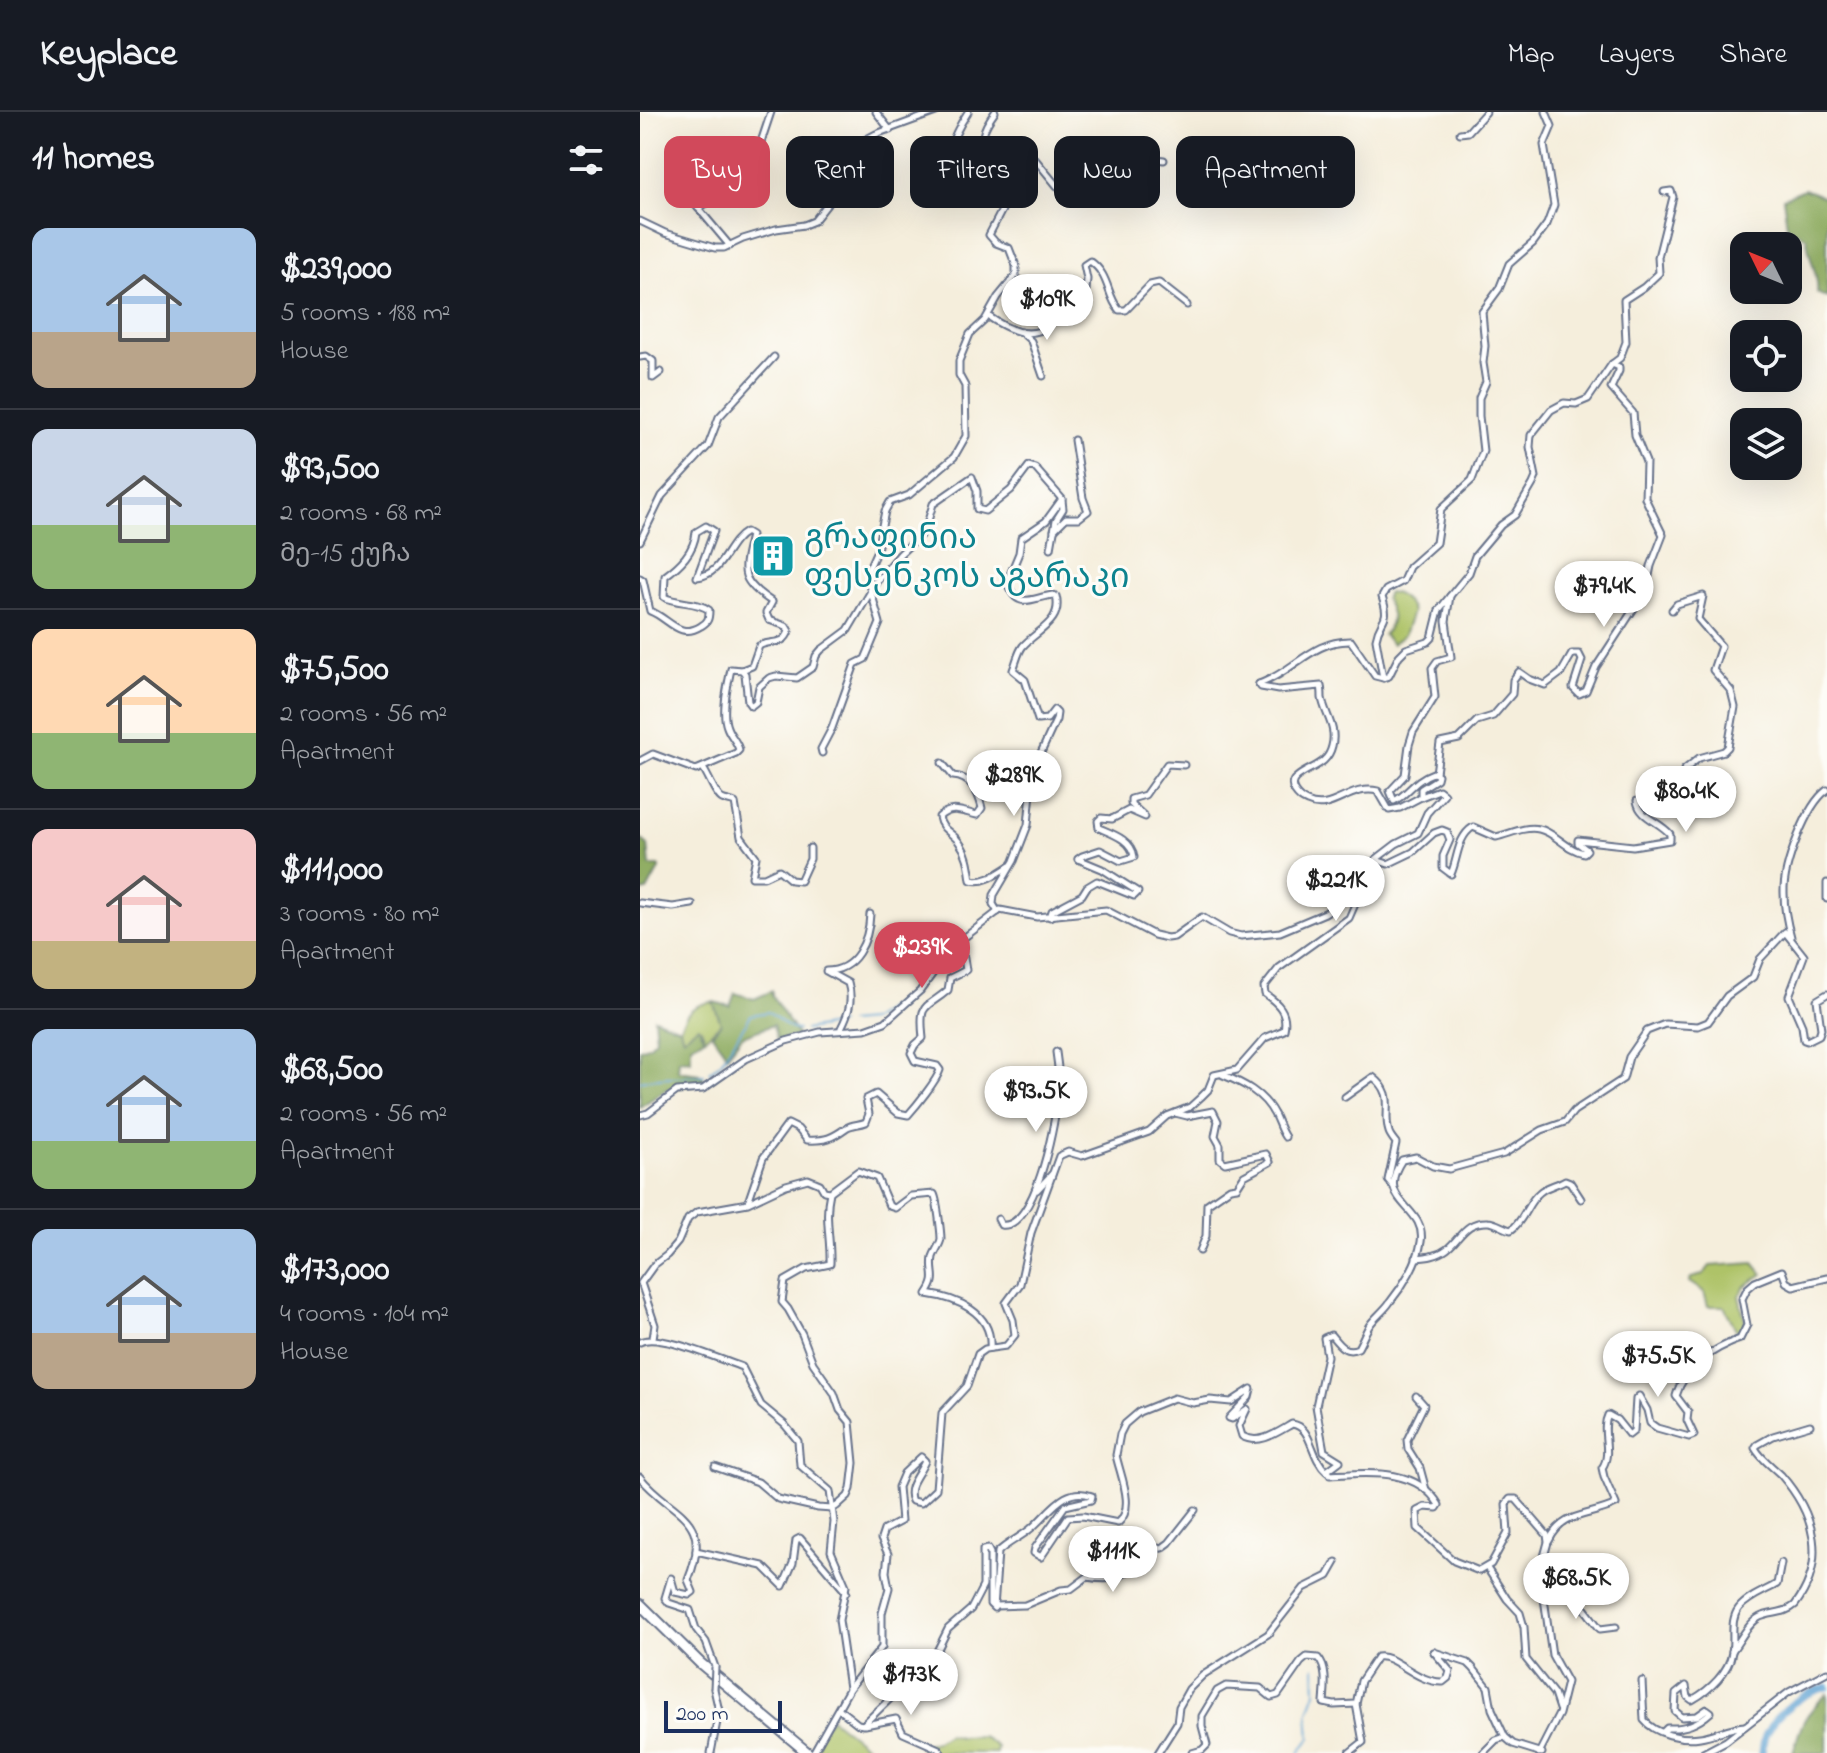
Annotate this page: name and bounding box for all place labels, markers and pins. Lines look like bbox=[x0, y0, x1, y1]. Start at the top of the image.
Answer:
pin: $109K bbox=[991, 274, 1103, 342]
place label: გრაფინია ფესენკოს აგარაკი bbox=[804, 515, 1130, 604]
building icon: გრაფინია ფესენკოს აგარაკი bbox=[749, 532, 797, 580]
pin: $79.4K bbox=[1539, 561, 1669, 629]
pin: $289K bbox=[958, 750, 1070, 818]
pin: $80.4K bbox=[1621, 766, 1751, 834]
pin: $221K bbox=[1280, 855, 1392, 923]
pin: $239K bbox=[866, 922, 978, 990]
pin: $93.5K bbox=[971, 1066, 1101, 1134]
pin: $75.5K bbox=[1593, 1331, 1723, 1399]
pin: $111K bbox=[1057, 1526, 1169, 1594]
pin: $68.5K bbox=[1511, 1553, 1641, 1621]
pin: $173K bbox=[855, 1649, 967, 1717]

